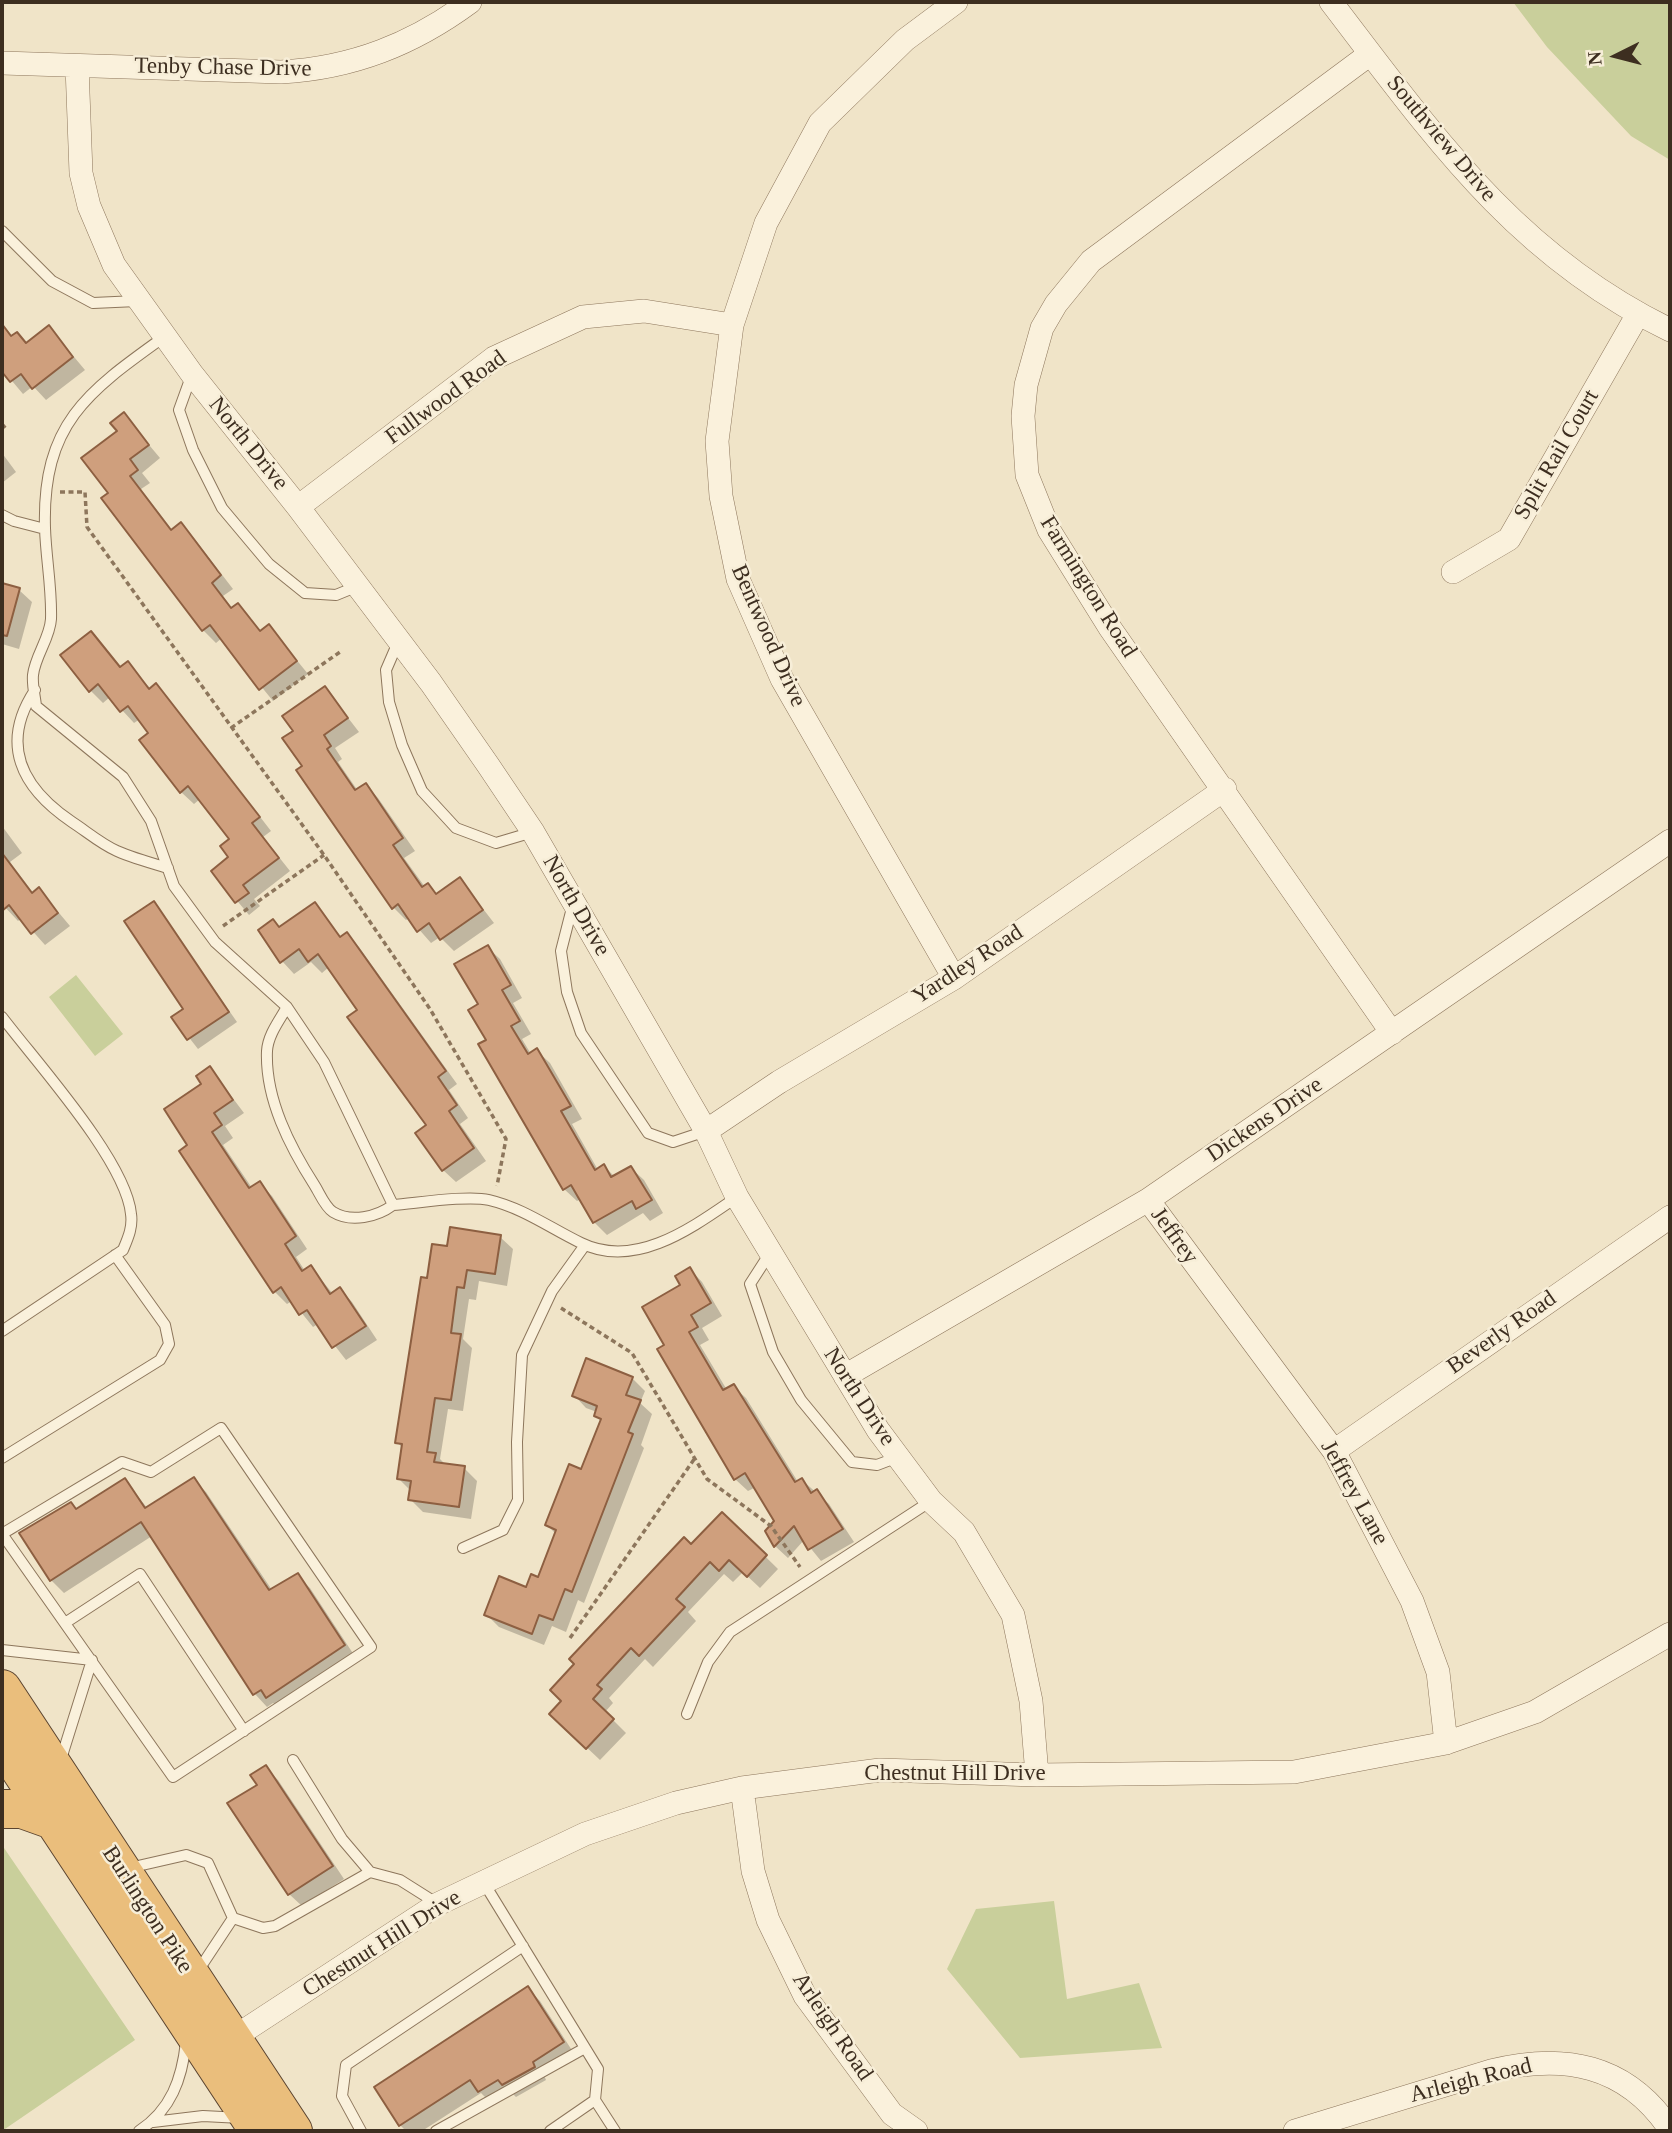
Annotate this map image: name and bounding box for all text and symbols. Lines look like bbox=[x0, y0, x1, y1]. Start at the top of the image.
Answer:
north arrow bbox=[1581, 21, 1651, 91]
text: N bbox=[1583, 50, 1606, 66]
street label: Tenby Chase Drive bbox=[134, 53, 312, 83]
street label: Southview Drive bbox=[1380, 70, 1502, 208]
street label: Fullwood Road bbox=[380, 345, 512, 451]
street label: Split Rail Court bbox=[1509, 385, 1605, 525]
street label: North Drive bbox=[202, 392, 294, 496]
street label: Farmington Road bbox=[1033, 511, 1143, 663]
street label: Bentwood Drive bbox=[724, 561, 812, 711]
street label: North Drive bbox=[536, 851, 616, 961]
street label: Yardley Road bbox=[908, 919, 1028, 1011]
street label: Dickens Drive bbox=[1202, 1071, 1328, 1169]
street label: Jeffrey bbox=[1144, 1202, 1204, 1270]
street label: Beverly Road bbox=[1442, 1285, 1562, 1381]
street label: North Drive bbox=[817, 1343, 901, 1451]
street label: Jeffrey Lane bbox=[1314, 1436, 1394, 1550]
street label: Chestnut Hill Drive bbox=[864, 1760, 1046, 1788]
street label: Burlington Pike bbox=[96, 1841, 198, 1979]
street label: Chestnut Hill Drive bbox=[298, 1884, 466, 2004]
street label: Arleigh Road bbox=[786, 1968, 878, 2086]
street label: Arleigh Road bbox=[1407, 2053, 1535, 2109]

